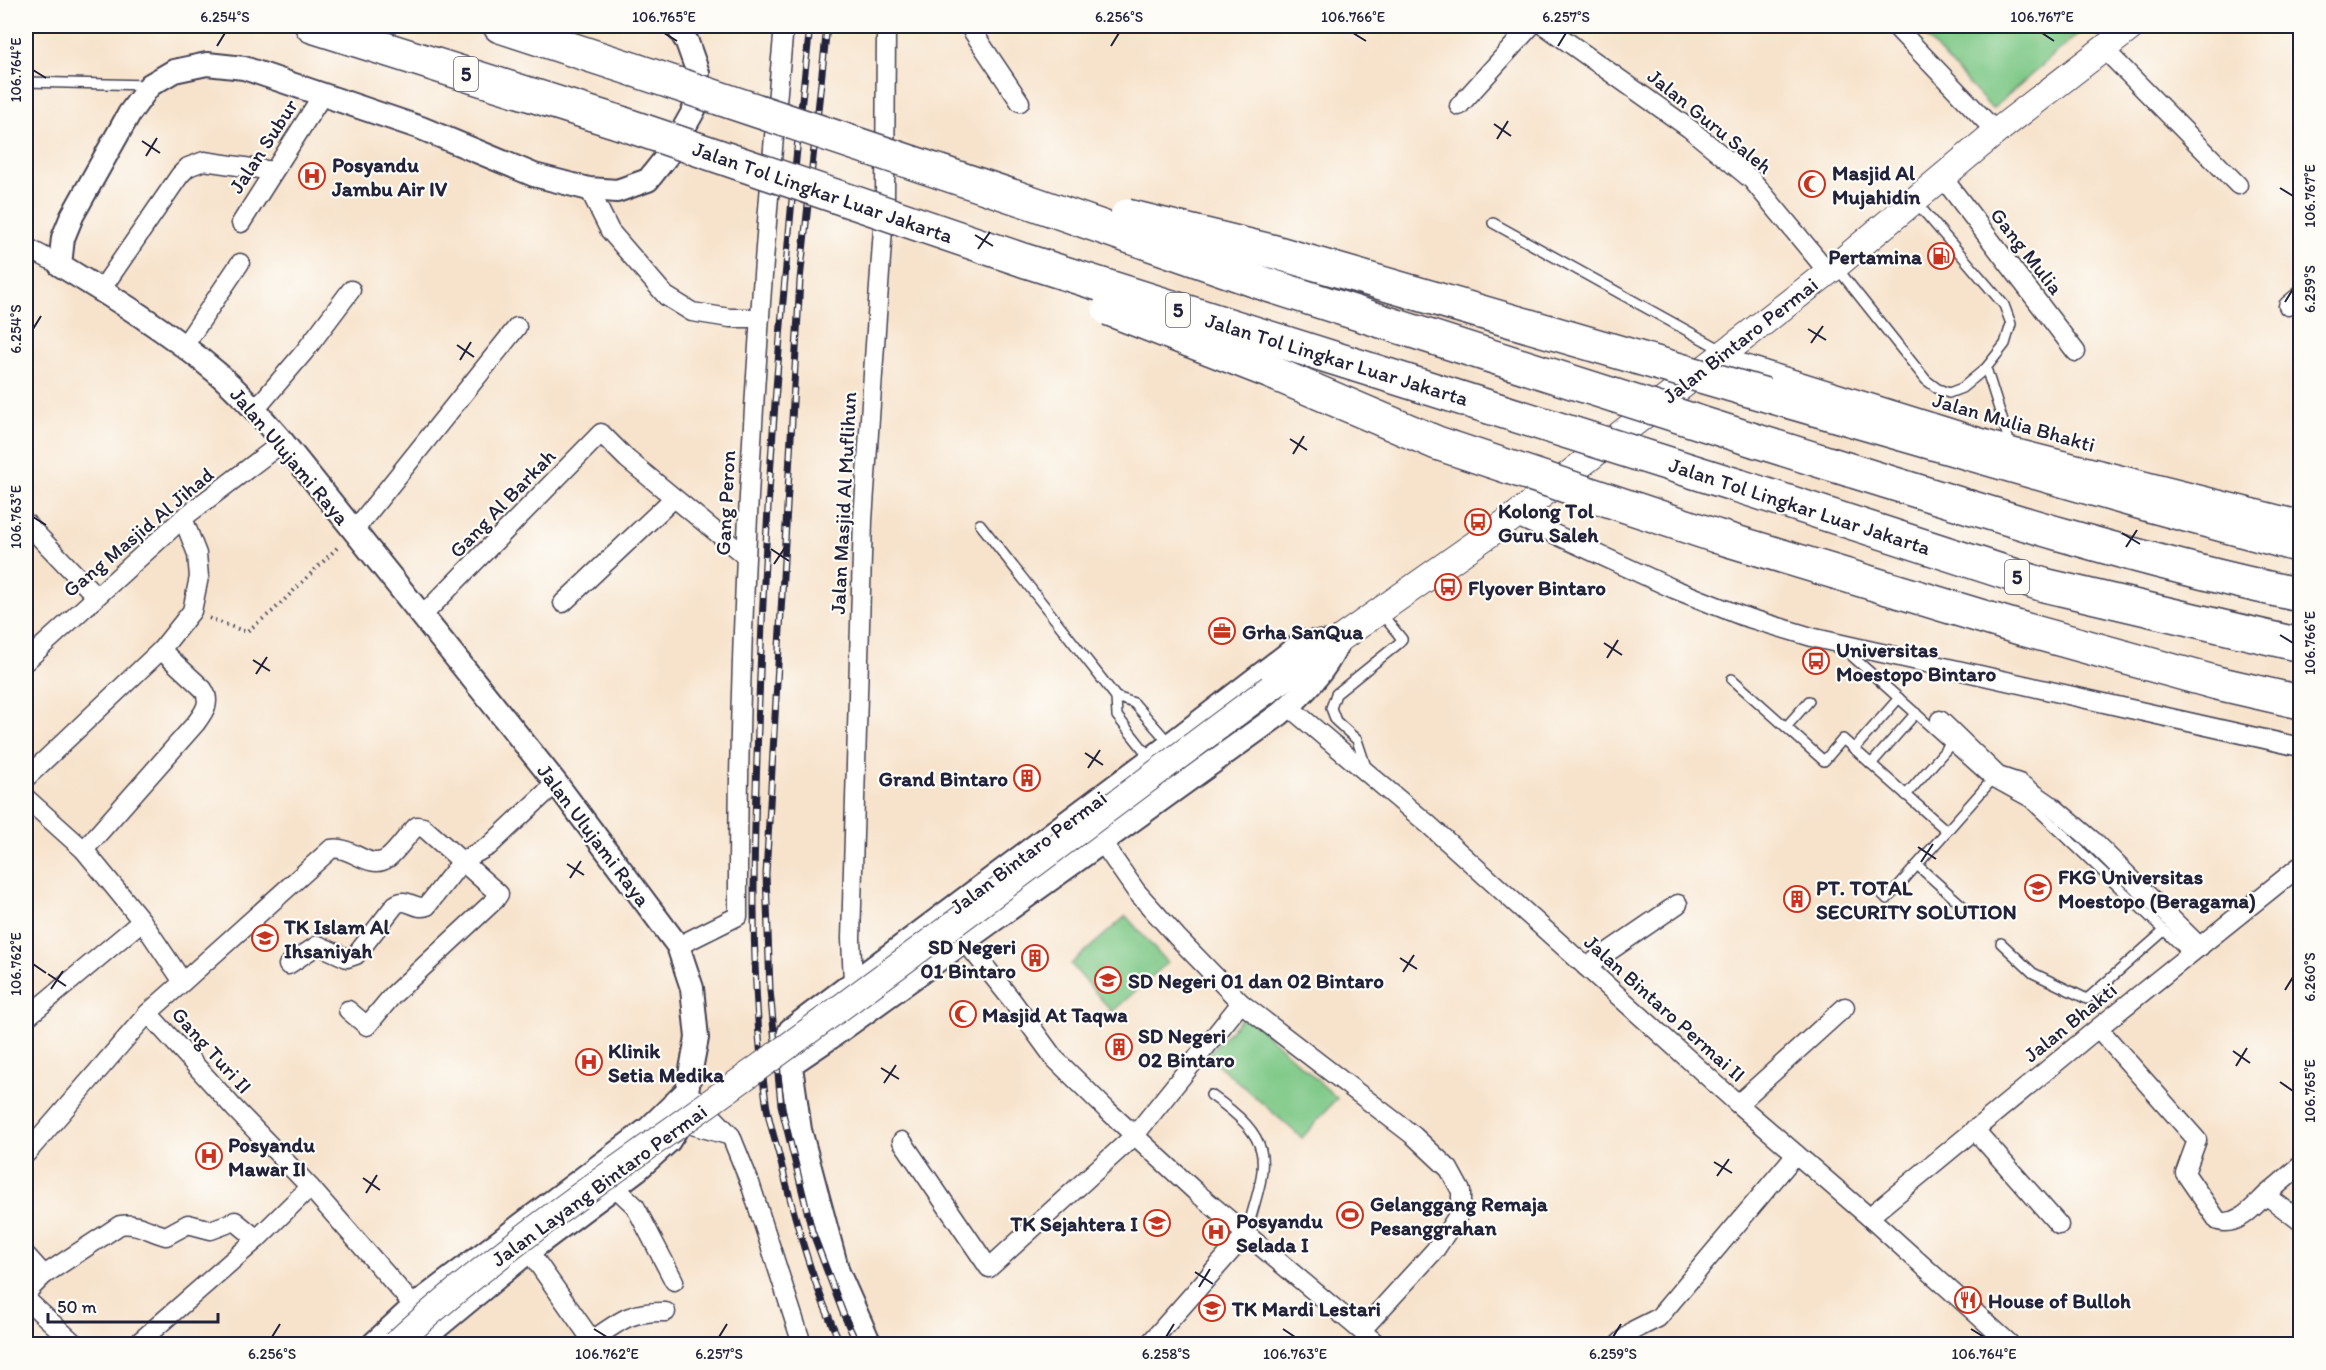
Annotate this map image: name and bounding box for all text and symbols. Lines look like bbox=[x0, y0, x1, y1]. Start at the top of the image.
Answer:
text: 6.254°S bbox=[200, 8, 250, 26]
text: 106.765°E bbox=[632, 8, 696, 26]
text: 6.256°S bbox=[1095, 8, 1143, 26]
text: 106.766°E bbox=[1321, 8, 1385, 26]
text: 6.257°S bbox=[1542, 8, 1590, 26]
text: 106.767°E bbox=[2010, 8, 2074, 26]
text: 106.764°E bbox=[7, 38, 25, 102]
road number: 5 bbox=[454, 57, 478, 91]
street label: Jalan Guru Saleh bbox=[1643, 63, 1777, 179]
street label: Jalan Subur bbox=[223, 94, 303, 198]
street label: Jalan Tol Lingkar Luar Jakarta bbox=[690, 136, 956, 248]
place label: Posyandu Jambu Air IV bbox=[331, 152, 448, 201]
place label: Masjid Al Mujahidin bbox=[1832, 160, 1921, 210]
hospital icon: Posyandu Jambu Air IV bbox=[297, 161, 327, 191]
text: 106.767°E bbox=[2301, 164, 2319, 228]
mosque icon: Masjid Al Mujahidin bbox=[1797, 169, 1827, 199]
street label: Gang Mulia bbox=[1985, 203, 2069, 299]
fuel station icon: Pertamina bbox=[1926, 241, 1956, 271]
place label: Pertamina bbox=[1828, 244, 1923, 269]
text: 6.259°S bbox=[2301, 265, 2319, 313]
street label: Jalan Bintaro Permai bbox=[1657, 272, 1823, 408]
road number: 5 bbox=[1166, 293, 1190, 327]
text: 6.254°S bbox=[7, 304, 25, 354]
street label: Jalan Tol Lingkar Luar Jakarta bbox=[1203, 307, 1472, 411]
street label: Jalan Ulujami Raya bbox=[225, 382, 355, 530]
street label: Jalan Mulia Bhakti bbox=[1930, 387, 2098, 457]
street label: Jalan Masjid Al Muflihun bbox=[825, 391, 861, 615]
street label: Gang Al Barkah bbox=[444, 443, 560, 563]
street label: Gang Peron bbox=[710, 450, 740, 556]
street label: Jalan Tol Lingkar Luar Jakarta bbox=[1666, 452, 1934, 560]
street label: Gang Masjid Al Jihad bbox=[58, 462, 218, 602]
text: 106.763°E bbox=[7, 485, 25, 549]
place label: Kolong Tol Guru Saleh bbox=[1498, 498, 1599, 547]
bus stop icon: Kolong Tol Guru Saleh bbox=[1463, 507, 1493, 537]
road number: 5 bbox=[2005, 560, 2029, 594]
bus stop icon: Flyover Bintaro bbox=[1433, 572, 1463, 602]
place label: Flyover Bintaro bbox=[1468, 575, 1606, 601]
text: 106.766°E bbox=[2301, 611, 2319, 675]
office icon: Grha SanQua bbox=[1207, 616, 1237, 646]
place label: Grha SanQua bbox=[1242, 619, 1364, 644]
place label: Universitas Moestopo Bintaro bbox=[1836, 637, 1997, 687]
bus stop icon: Universitas Moestopo Bintaro bbox=[1801, 646, 1831, 676]
street label: Jalan Ulujami Raya bbox=[532, 759, 656, 911]
building icon: Grand Bintaro bbox=[1012, 763, 1042, 793]
place label: Grand Bintaro bbox=[879, 766, 1008, 791]
street label: Jalan Bintaro Permai bbox=[945, 785, 1111, 919]
place label: FKG Universitas Moestopo (Beragama) bbox=[2058, 864, 2256, 914]
school or university icon: FKG Universitas Moestopo (Beragama) bbox=[2023, 873, 2053, 903]
place label: PT. TOTAL SECURITY SOLUTION bbox=[1816, 875, 2017, 924]
building icon: PT. TOTAL SECURITY SOLUTION bbox=[1782, 884, 1812, 914]
place label: TK Islam Al Ihsaniyah bbox=[283, 914, 391, 964]
school or university icon: TK Islam Al Ihsaniyah bbox=[250, 923, 280, 953]
street label: Jalan Bintaro Permai II bbox=[1579, 929, 1751, 1087]
text: 106.762°E bbox=[7, 932, 25, 996]
place label: SD Negeri 01 Bintaro bbox=[921, 934, 1016, 983]
building icon: SD Negeri 01 Bintaro bbox=[1020, 943, 1050, 973]
text: 6.260°S bbox=[2301, 952, 2319, 1002]
school or university icon: SD Negeri 01 dan 02 Bintaro bbox=[1093, 965, 1123, 995]
place label: SD Negeri 01 dan 02 Bintaro bbox=[1128, 968, 1384, 994]
street label: Jalan Bhakti bbox=[2018, 977, 2122, 1067]
mosque icon: Masjid At Taqwa bbox=[948, 999, 978, 1029]
street label: Gang Turi II bbox=[167, 1002, 257, 1098]
place label: Masjid At Taqwa bbox=[982, 1002, 1128, 1028]
place label: SD Negeri 02 Bintaro bbox=[1138, 1023, 1235, 1072]
building icon: SD Negeri 02 Bintaro bbox=[1104, 1032, 1134, 1062]
place label: Klinik Setia Medika bbox=[608, 1038, 725, 1087]
hospital icon: Klinik Setia Medika bbox=[574, 1047, 604, 1077]
text: 106.765°E bbox=[2301, 1059, 2319, 1123]
street label: Jalan Layang Bintaro Permai bbox=[487, 1099, 711, 1271]
place label: Posyandu Mawar II bbox=[228, 1132, 315, 1181]
hospital icon: Posyandu Mawar II bbox=[194, 1141, 224, 1171]
place label: Gelanggang Remaja Pesanggrahan bbox=[1370, 1191, 1549, 1241]
sports icon: Gelanggang Remaja Pesanggrahan bbox=[1335, 1200, 1365, 1230]
school or university icon: TK Sejahtera I bbox=[1142, 1208, 1172, 1238]
place label: Posyandu Selada I bbox=[1236, 1208, 1323, 1257]
place label: TK Sejahtera I bbox=[1009, 1211, 1138, 1237]
hospital icon: Posyandu Selada I bbox=[1201, 1217, 1231, 1247]
restaurant icon: House of Bulloh bbox=[1953, 1285, 1983, 1315]
scale bar bbox=[48, 1286, 218, 1324]
place label: House of Bulloh bbox=[1988, 1288, 2131, 1313]
school or university icon: TK Mardi Lestari bbox=[1197, 1293, 1227, 1323]
text: 50 m bbox=[57, 1296, 97, 1318]
place label: TK Mardi Lestari bbox=[1231, 1296, 1381, 1321]
text: 6.256°S bbox=[248, 1345, 296, 1363]
text: 106.762°E bbox=[575, 1345, 639, 1363]
text: 6.257°S bbox=[695, 1345, 743, 1363]
text: 6.258°S bbox=[1142, 1345, 1190, 1363]
text: 106.763°E bbox=[1263, 1345, 1327, 1363]
text: 6.259°S bbox=[1589, 1345, 1637, 1363]
text: 106.764°E bbox=[1952, 1345, 2016, 1363]

